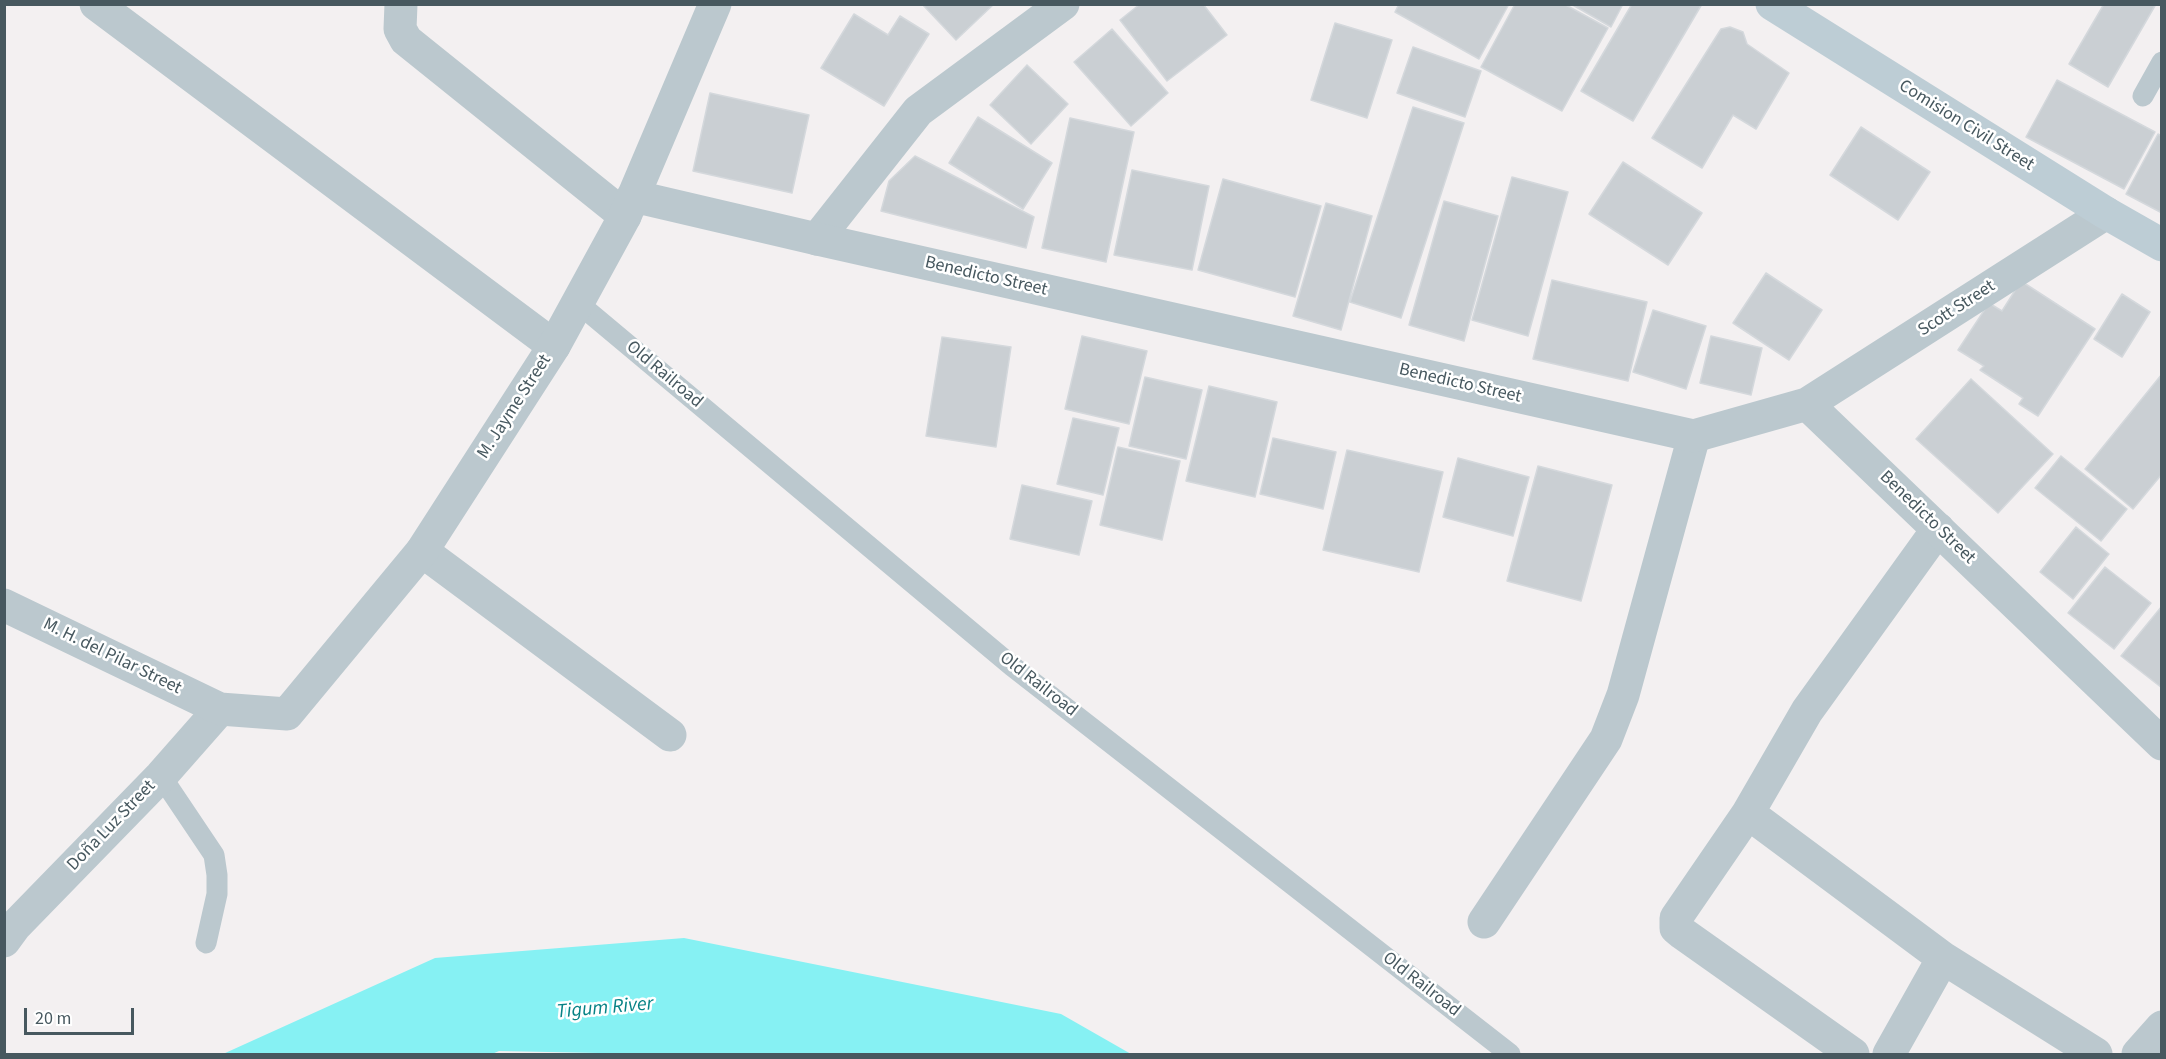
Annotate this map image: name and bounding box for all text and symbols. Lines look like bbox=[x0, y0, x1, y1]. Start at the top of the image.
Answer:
street label: Comision Civil Street bbox=[1894, 76, 2038, 176]
street label: Benedicto Street bbox=[923, 252, 1049, 302]
street label: Scott Street bbox=[1914, 276, 2000, 342]
street label: Old Railroad bbox=[621, 337, 707, 413]
street label: M. Jayme Street bbox=[473, 351, 557, 463]
street label: Benedicto Street bbox=[1397, 359, 1523, 409]
street label: Benedicto Street bbox=[1875, 467, 1979, 569]
street label: M. H. del Pilar Street bbox=[39, 614, 185, 700]
street label: Old Railroad bbox=[995, 648, 1081, 722]
street label: Doña Luz Street bbox=[63, 776, 161, 876]
street label: Old Railroad bbox=[1378, 948, 1464, 1022]
water label: Tigum River bbox=[556, 993, 654, 1025]
scale bar bbox=[27, 996, 136, 1034]
text: 20 m bbox=[35, 1006, 71, 1031]

